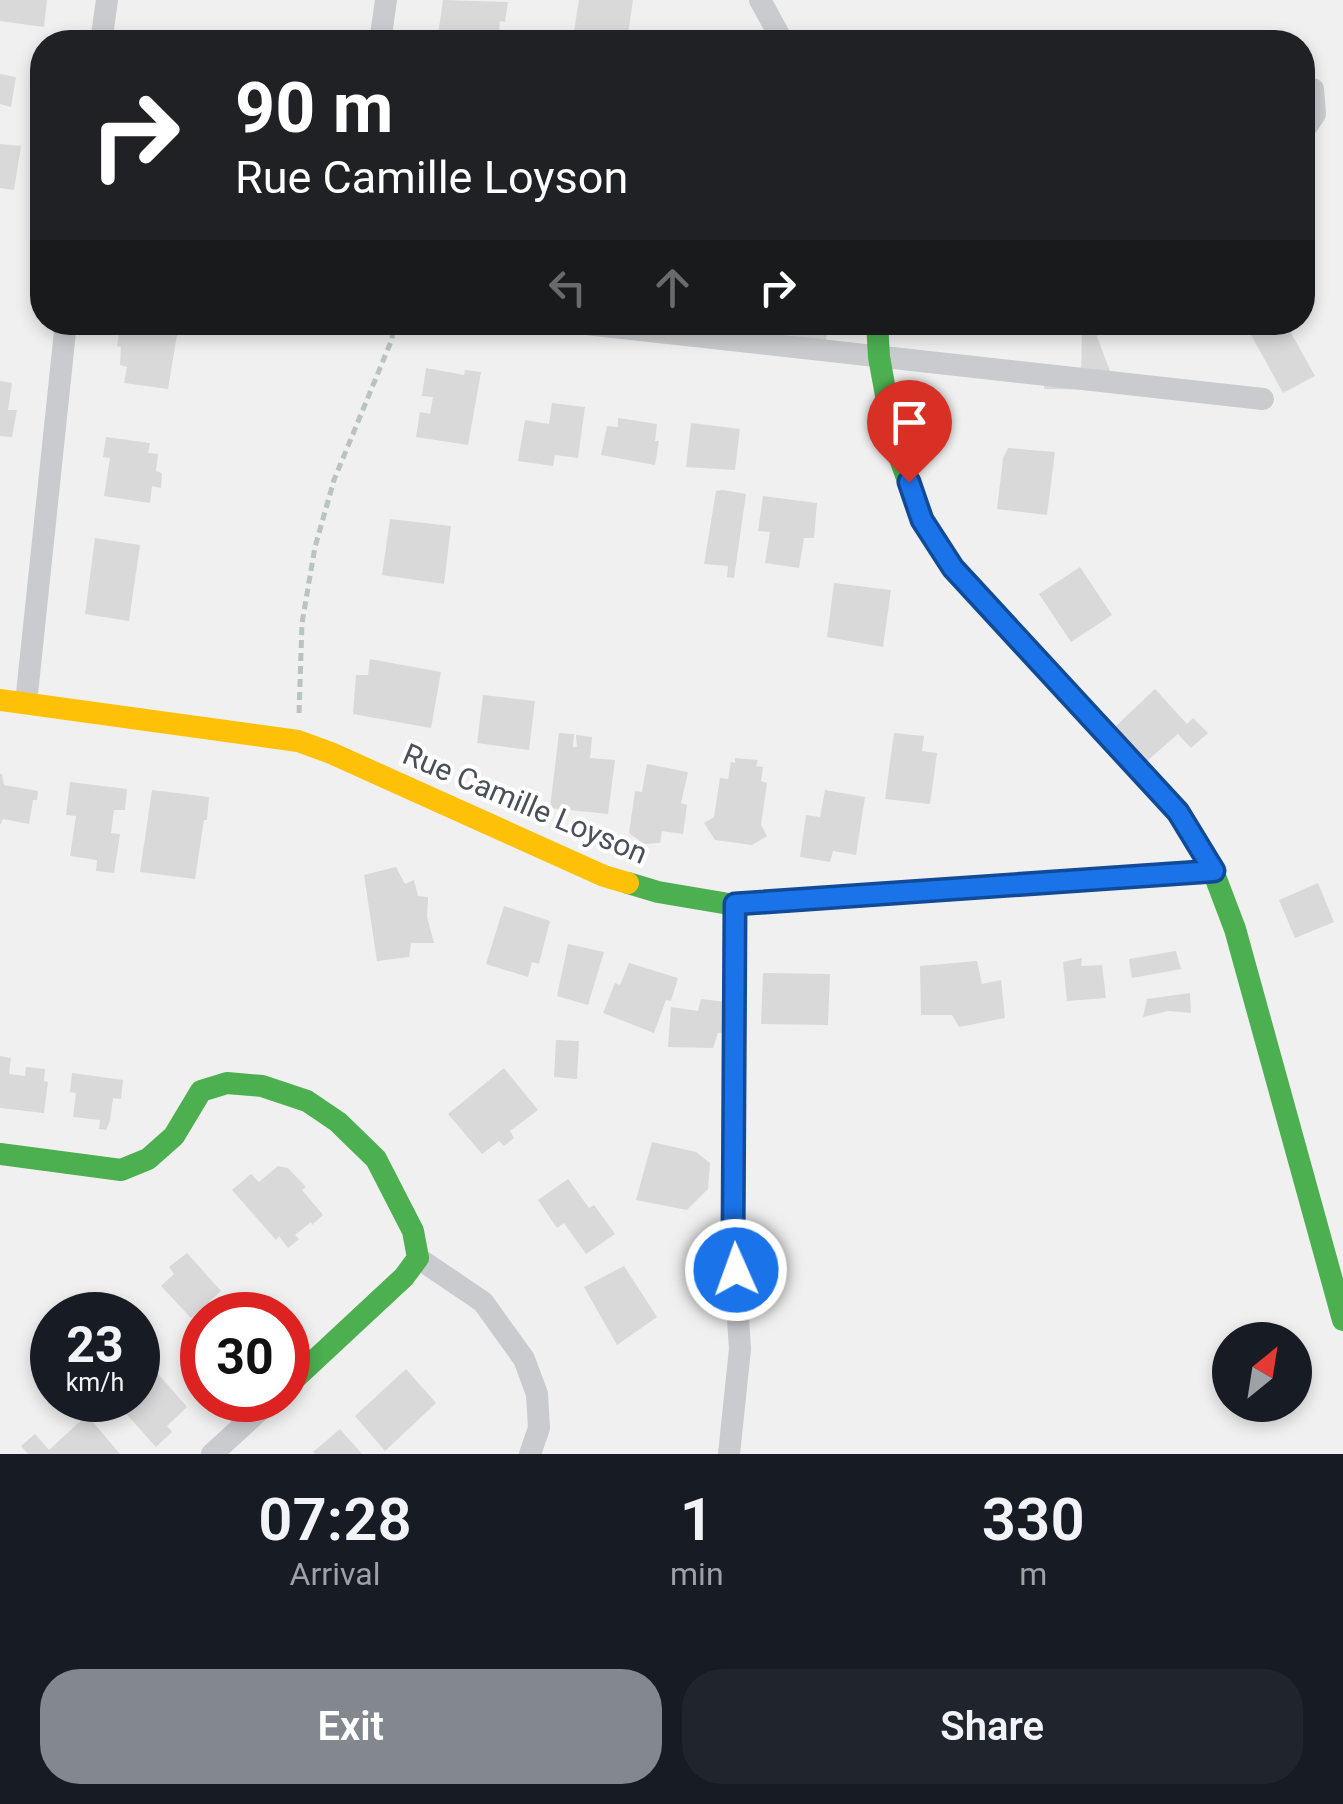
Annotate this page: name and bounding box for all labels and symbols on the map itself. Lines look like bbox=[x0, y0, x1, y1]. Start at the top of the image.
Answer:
pin bbox=[867, 380, 952, 483]
street label: Rue Camille Loyson bbox=[398, 736, 653, 871]
position arrow bbox=[684, 1218, 788, 1322]
speed limit sign: 30 bbox=[180, 1292, 310, 1422]
north arrow bbox=[1212, 1322, 1312, 1422]

